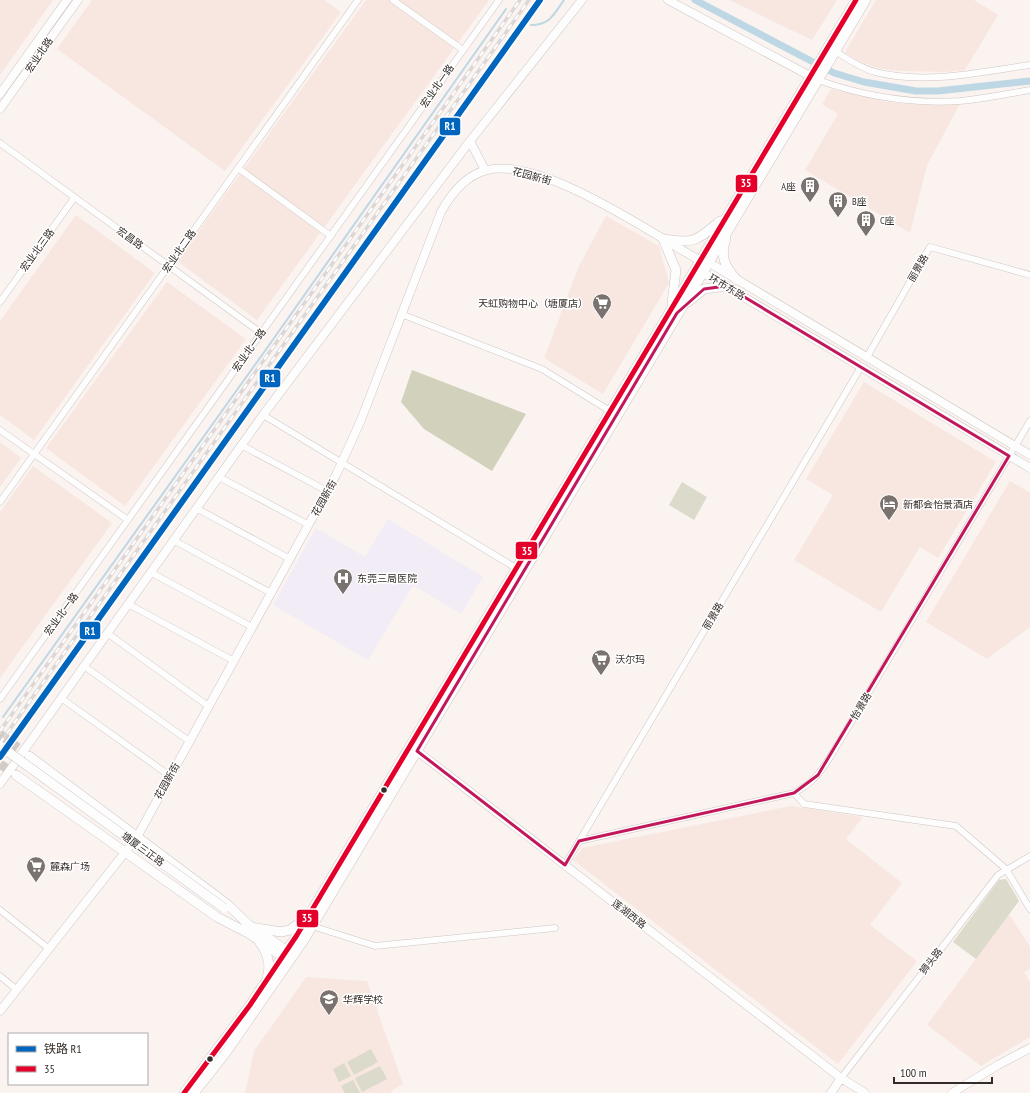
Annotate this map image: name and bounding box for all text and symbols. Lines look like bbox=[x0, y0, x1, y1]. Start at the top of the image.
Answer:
street label: 宏业北路 bbox=[22, 35, 56, 75]
street label: 宏业北一路 bbox=[417, 62, 457, 110]
line badge: R1 bbox=[439, 117, 461, 136]
text: R1 bbox=[445, 119, 455, 133]
street label: 花园新街 bbox=[511, 165, 553, 187]
line badge: 35 bbox=[735, 174, 758, 193]
building icon: A座 bbox=[799, 175, 821, 203]
text: 35 bbox=[741, 176, 751, 190]
place label: A座 bbox=[781, 180, 796, 193]
building icon: B座 bbox=[827, 190, 849, 218]
place label: B座 bbox=[852, 195, 867, 208]
building icon: C座 bbox=[855, 209, 877, 237]
place label: C座 bbox=[880, 214, 895, 227]
street label: 宏昌路 bbox=[114, 224, 146, 252]
street label: 宏业北三路 bbox=[17, 226, 57, 274]
street label: 宏业北二路 bbox=[159, 227, 199, 275]
street label: 丽景路 bbox=[905, 252, 931, 284]
street label: 环市东路 bbox=[707, 271, 747, 303]
supermarket icon: 天虹购物中心（塘厦店） bbox=[591, 292, 613, 320]
place label: 天虹购物中心（塘厦店） bbox=[478, 297, 588, 310]
street label: 宏业北一路 bbox=[229, 326, 269, 374]
line badge: R1 bbox=[259, 369, 281, 388]
text: R1 bbox=[265, 371, 275, 385]
street label: 花园新街 bbox=[309, 477, 339, 519]
hotel icon: 新都会怡景酒店 bbox=[878, 493, 900, 521]
place label: 新都会怡景酒店 bbox=[903, 498, 973, 511]
line badge: 35 bbox=[515, 541, 538, 560]
text: 35 bbox=[522, 544, 532, 558]
hospital icon: 东莞三局医院 bbox=[332, 567, 354, 595]
place label: 东莞三局医院 bbox=[357, 572, 417, 585]
street label: 宏业北一路 bbox=[41, 590, 81, 638]
street label: 丽景路 bbox=[700, 600, 726, 632]
line badge: R1 bbox=[79, 621, 101, 640]
text: R1 bbox=[85, 624, 95, 638]
supermarket icon: 沃尔玛 bbox=[590, 648, 612, 676]
place label: 沃尔玛 bbox=[615, 653, 645, 666]
street label: 怡景路 bbox=[848, 690, 874, 722]
street label: 花园新街 bbox=[152, 760, 182, 802]
unlabelled marker bbox=[379, 785, 389, 795]
street label: 塘厦三正路 bbox=[119, 829, 167, 869]
supermarket icon: 麓森广场 bbox=[25, 855, 47, 883]
place label: 麓森广场 bbox=[50, 860, 90, 873]
street label: 莲湖西路 bbox=[609, 897, 649, 931]
line badge: 35 bbox=[296, 909, 319, 928]
text: 35 bbox=[302, 911, 312, 925]
street label: 狮头路 bbox=[917, 945, 945, 977]
school or university icon: 华辉学校 bbox=[318, 988, 340, 1016]
place label: 华辉学校 bbox=[343, 993, 383, 1006]
legend bbox=[8, 1033, 148, 1085]
text: 铁路 R1 bbox=[44, 1041, 82, 1056]
unlabelled marker bbox=[205, 1054, 215, 1064]
scale bar bbox=[894, 1059, 992, 1085]
text: 35 bbox=[44, 1061, 55, 1076]
text: 100 m bbox=[900, 1065, 927, 1080]

